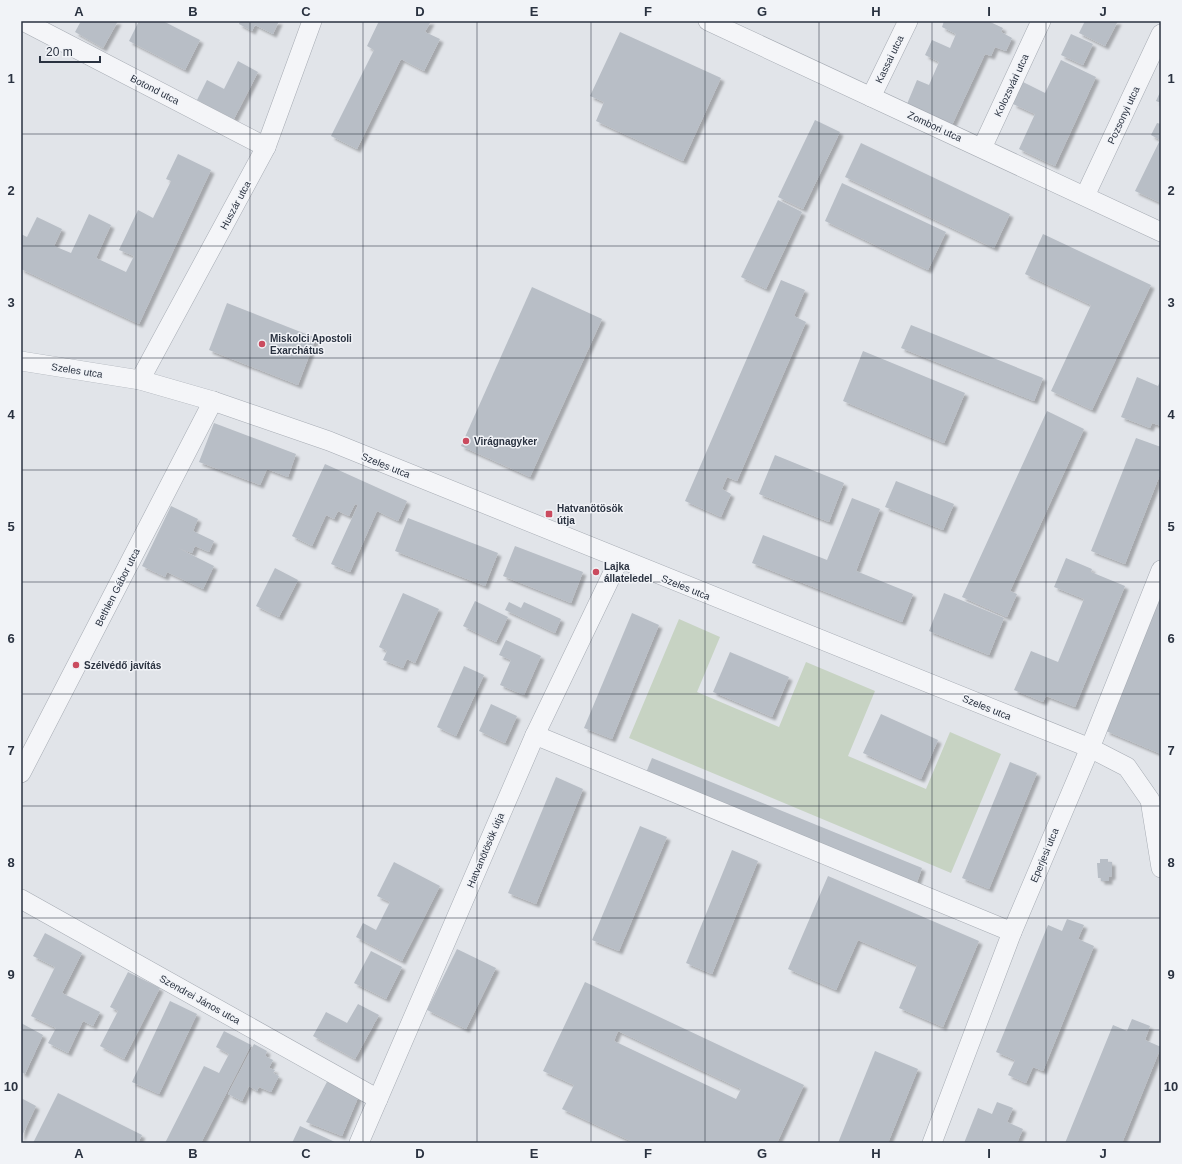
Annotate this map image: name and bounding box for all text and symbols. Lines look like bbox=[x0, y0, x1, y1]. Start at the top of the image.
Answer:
text: A bbox=[74, 4, 84, 19]
text: B bbox=[188, 4, 198, 19]
text: C bbox=[301, 4, 311, 19]
text: D bbox=[415, 4, 425, 19]
text: E bbox=[530, 4, 539, 19]
text: F bbox=[644, 4, 652, 19]
text: G bbox=[757, 4, 767, 19]
text: H bbox=[871, 4, 881, 19]
text: I bbox=[987, 4, 991, 19]
text: J bbox=[1099, 4, 1107, 19]
street label: Kassai utca bbox=[873, 33, 906, 85]
scale bar bbox=[40, 38, 100, 64]
text: 20 m bbox=[46, 45, 73, 59]
street label: Kolozsvári utca bbox=[992, 52, 1031, 118]
text: 1 bbox=[7, 71, 15, 86]
text: 1 bbox=[1167, 71, 1175, 86]
street label: Botond utca bbox=[128, 72, 181, 107]
street label: Pozsonyi utca bbox=[1105, 84, 1142, 146]
street label: Zombori utca bbox=[906, 109, 964, 144]
street label: Huszár utca bbox=[218, 179, 253, 231]
text: 2 bbox=[7, 183, 15, 198]
text: 2 bbox=[1167, 183, 1175, 198]
text: 3 bbox=[7, 295, 15, 310]
text: 3 bbox=[1167, 295, 1175, 310]
place label: Miskolci Apostoli Exarchátus bbox=[270, 333, 352, 356]
marker: Miskolci Apostoli Exarchátus bbox=[257, 339, 267, 349]
street label: Szeles utca bbox=[51, 361, 104, 380]
text: 4 bbox=[7, 407, 15, 422]
text: 4 bbox=[1167, 407, 1175, 422]
marker: Virágnagyker bbox=[461, 436, 471, 446]
place label: Virágnagyker bbox=[474, 436, 537, 447]
street label: Szeles utca bbox=[360, 451, 412, 480]
place label: Hatvanötösök útja bbox=[557, 503, 624, 526]
marker: Hatvanötösök útja bbox=[544, 509, 554, 519]
text: 5 bbox=[7, 519, 15, 534]
text: 5 bbox=[1167, 519, 1175, 534]
street label: Bethlen Gábor utca bbox=[93, 546, 142, 628]
place label: Lajka állateledel bbox=[604, 561, 653, 584]
marker: Lajka állateledel bbox=[591, 567, 601, 577]
street label: Szeles utca bbox=[660, 573, 712, 602]
text: 6 bbox=[7, 631, 15, 646]
text: 6 bbox=[1167, 631, 1175, 646]
marker: Szélvédő javítás bbox=[71, 660, 81, 670]
place label: Szélvédő javítás bbox=[84, 660, 162, 671]
street label: Szeles utca bbox=[961, 693, 1013, 722]
text: 7 bbox=[7, 743, 15, 758]
text: 7 bbox=[1167, 743, 1175, 758]
street label: Hatvanötösök útja bbox=[465, 811, 506, 889]
street label: Eperjesi utca bbox=[1028, 826, 1061, 884]
text: 8 bbox=[7, 855, 15, 870]
text: 8 bbox=[1167, 855, 1175, 870]
text: 9 bbox=[7, 967, 15, 982]
text: 9 bbox=[1167, 967, 1175, 982]
street label: Szendrei János utca bbox=[157, 973, 242, 1026]
text: 10 bbox=[4, 1079, 18, 1094]
text: 10 bbox=[1164, 1079, 1178, 1094]
text: A bbox=[74, 1146, 84, 1161]
text: B bbox=[188, 1146, 198, 1161]
text: C bbox=[301, 1146, 311, 1161]
text: D bbox=[415, 1146, 425, 1161]
text: E bbox=[530, 1146, 539, 1161]
text: F bbox=[644, 1146, 652, 1161]
text: G bbox=[757, 1146, 767, 1161]
text: H bbox=[871, 1146, 881, 1161]
text: I bbox=[987, 1146, 991, 1161]
text: J bbox=[1099, 1146, 1107, 1161]

